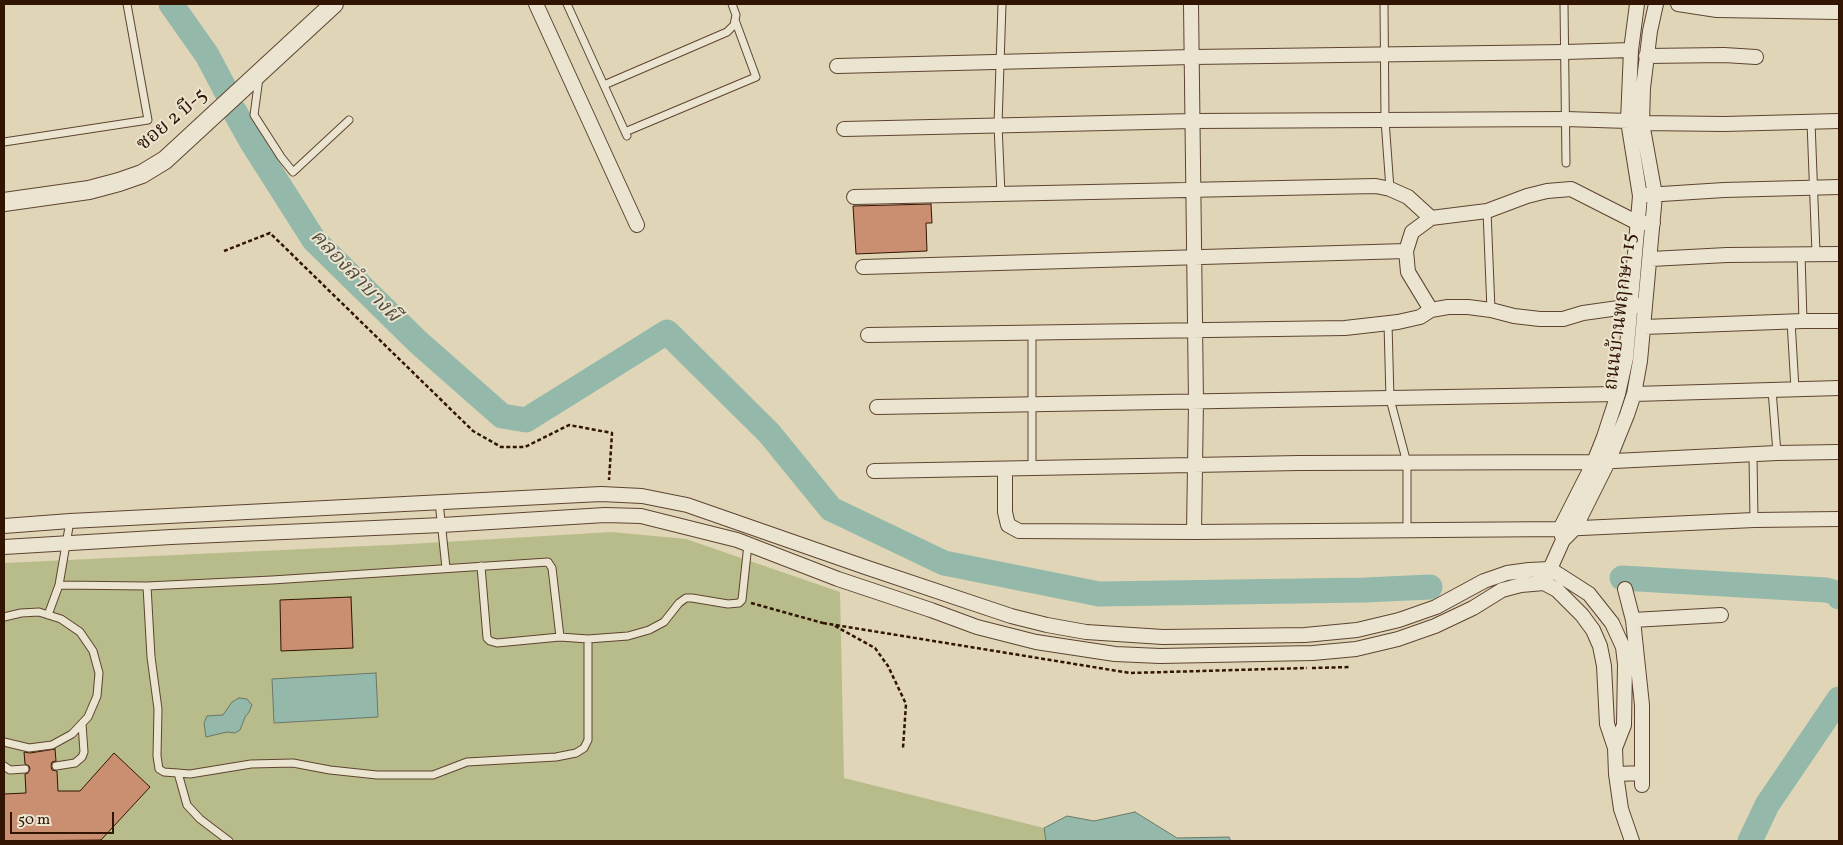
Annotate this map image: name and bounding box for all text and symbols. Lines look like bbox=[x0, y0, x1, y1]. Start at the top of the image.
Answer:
street label: ซอย 2 บี-5 bbox=[133, 85, 213, 157]
water label: คลองลำบางผี bbox=[303, 225, 405, 329]
street label: ถนนบ้านพฤกษา 15 bbox=[1600, 232, 1644, 392]
scale bar bbox=[12, 802, 116, 834]
text: 50 m bbox=[18, 810, 50, 831]

